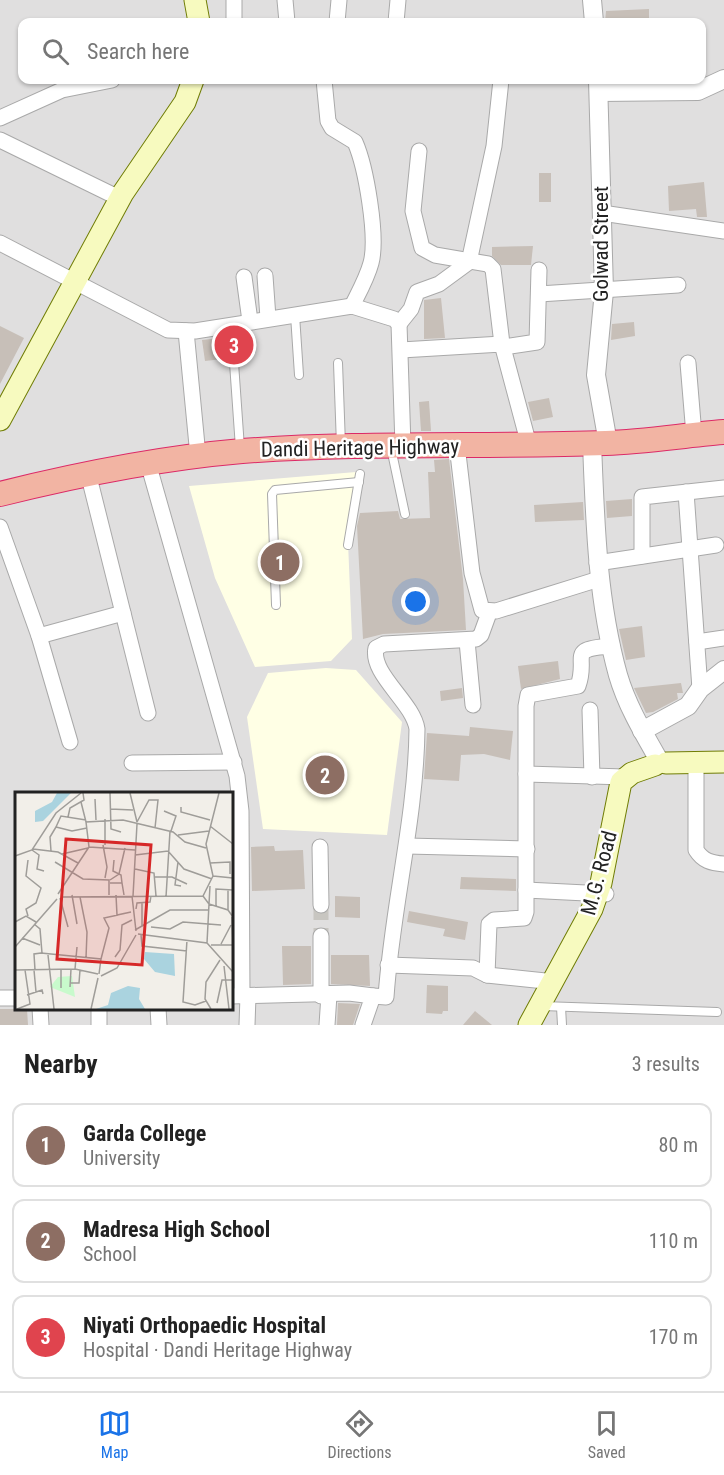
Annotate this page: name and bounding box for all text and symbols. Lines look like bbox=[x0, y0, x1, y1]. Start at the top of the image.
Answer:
search box bbox=[18, 18, 706, 84]
icon: search bbox=[39, 35, 72, 68]
text: Search here bbox=[87, 39, 189, 64]
street label: Golwad Street bbox=[589, 186, 613, 302]
pin: 3 bbox=[214, 322, 254, 368]
street label: Dandi Heritage Highway bbox=[261, 434, 460, 462]
pin: 1 bbox=[260, 540, 300, 584]
your location bbox=[401, 587, 430, 616]
pin: 2 bbox=[306, 752, 344, 798]
inset map bbox=[15, 792, 232, 1010]
street label: M.G. Road bbox=[576, 828, 622, 918]
text: Nearby bbox=[24, 1049, 98, 1079]
text: 3 results bbox=[632, 1052, 700, 1076]
text: Garda College bbox=[83, 1121, 206, 1146]
text: 1 bbox=[40, 1133, 51, 1157]
text: 80 m bbox=[659, 1133, 698, 1157]
text: University bbox=[83, 1146, 160, 1170]
text: Madresa High School bbox=[83, 1217, 270, 1242]
text: 2 bbox=[40, 1229, 51, 1253]
text: 110 m bbox=[649, 1229, 698, 1253]
text: School bbox=[83, 1242, 137, 1266]
text: Niyati Orthopaedic Hospital bbox=[83, 1313, 326, 1338]
text: 3 bbox=[40, 1325, 51, 1349]
text: 170 m bbox=[649, 1325, 698, 1349]
text: Hospital · Dandi Heritage Highway bbox=[83, 1338, 352, 1362]
tab: Map bbox=[98, 1407, 131, 1462]
tab: Directions bbox=[328, 1407, 391, 1462]
tab: Saved bbox=[588, 1407, 626, 1462]

